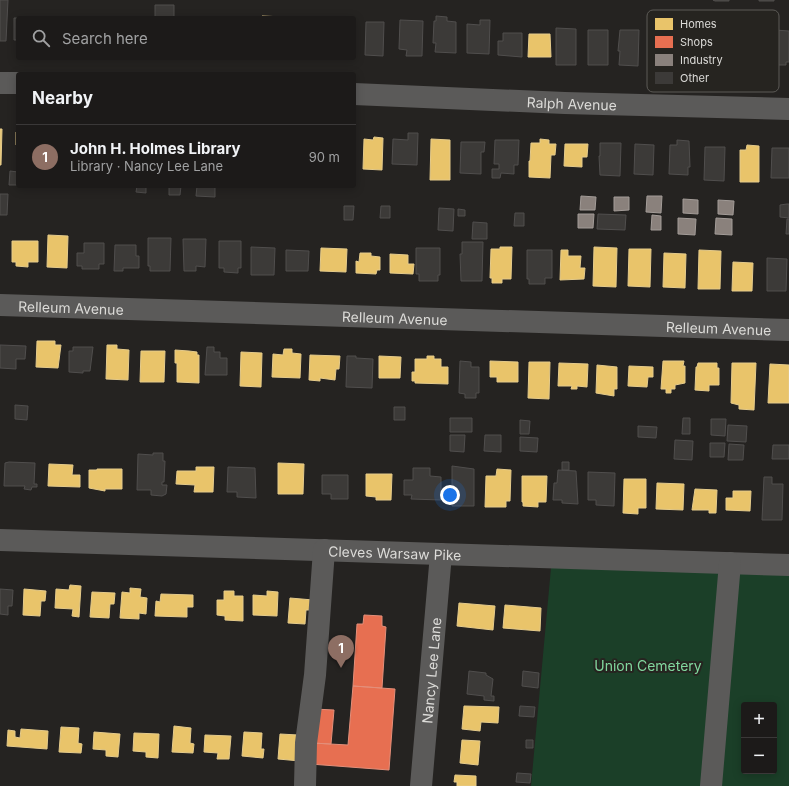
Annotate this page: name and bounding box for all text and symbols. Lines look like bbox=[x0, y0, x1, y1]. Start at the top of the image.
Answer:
legend bbox=[647, 10, 779, 92]
search box bbox=[16, 16, 356, 60]
text: Homes bbox=[680, 17, 717, 31]
icon: search bbox=[30, 27, 52, 49]
text: Search here bbox=[62, 29, 148, 48]
text: Shops bbox=[680, 35, 713, 49]
text: Industry bbox=[680, 53, 723, 67]
text: Other bbox=[680, 71, 709, 85]
text: Nearby bbox=[32, 88, 93, 108]
street label: Ralph Avenue bbox=[526, 93, 617, 113]
text: John H. Holmes Library bbox=[70, 139, 241, 158]
text: 1 bbox=[42, 149, 48, 165]
text: 90 m bbox=[309, 149, 340, 165]
text: Library · Nancy Lee Lane bbox=[70, 158, 223, 174]
street label: Relleum Avenue bbox=[18, 297, 124, 317]
street label: Relleum Avenue bbox=[342, 307, 448, 328]
street label: Relleum Avenue bbox=[666, 318, 772, 338]
your location bbox=[440, 485, 460, 505]
street label: Cleves Warsaw Pike bbox=[328, 542, 462, 563]
street label: Nancy Lee Lane bbox=[418, 617, 444, 724]
pin: 1 bbox=[328, 635, 354, 668]
park label: Union Cemetery bbox=[594, 657, 702, 674]
map controls bbox=[741, 702, 777, 774]
button: + bbox=[741, 702, 777, 738]
button: − bbox=[741, 738, 777, 774]

